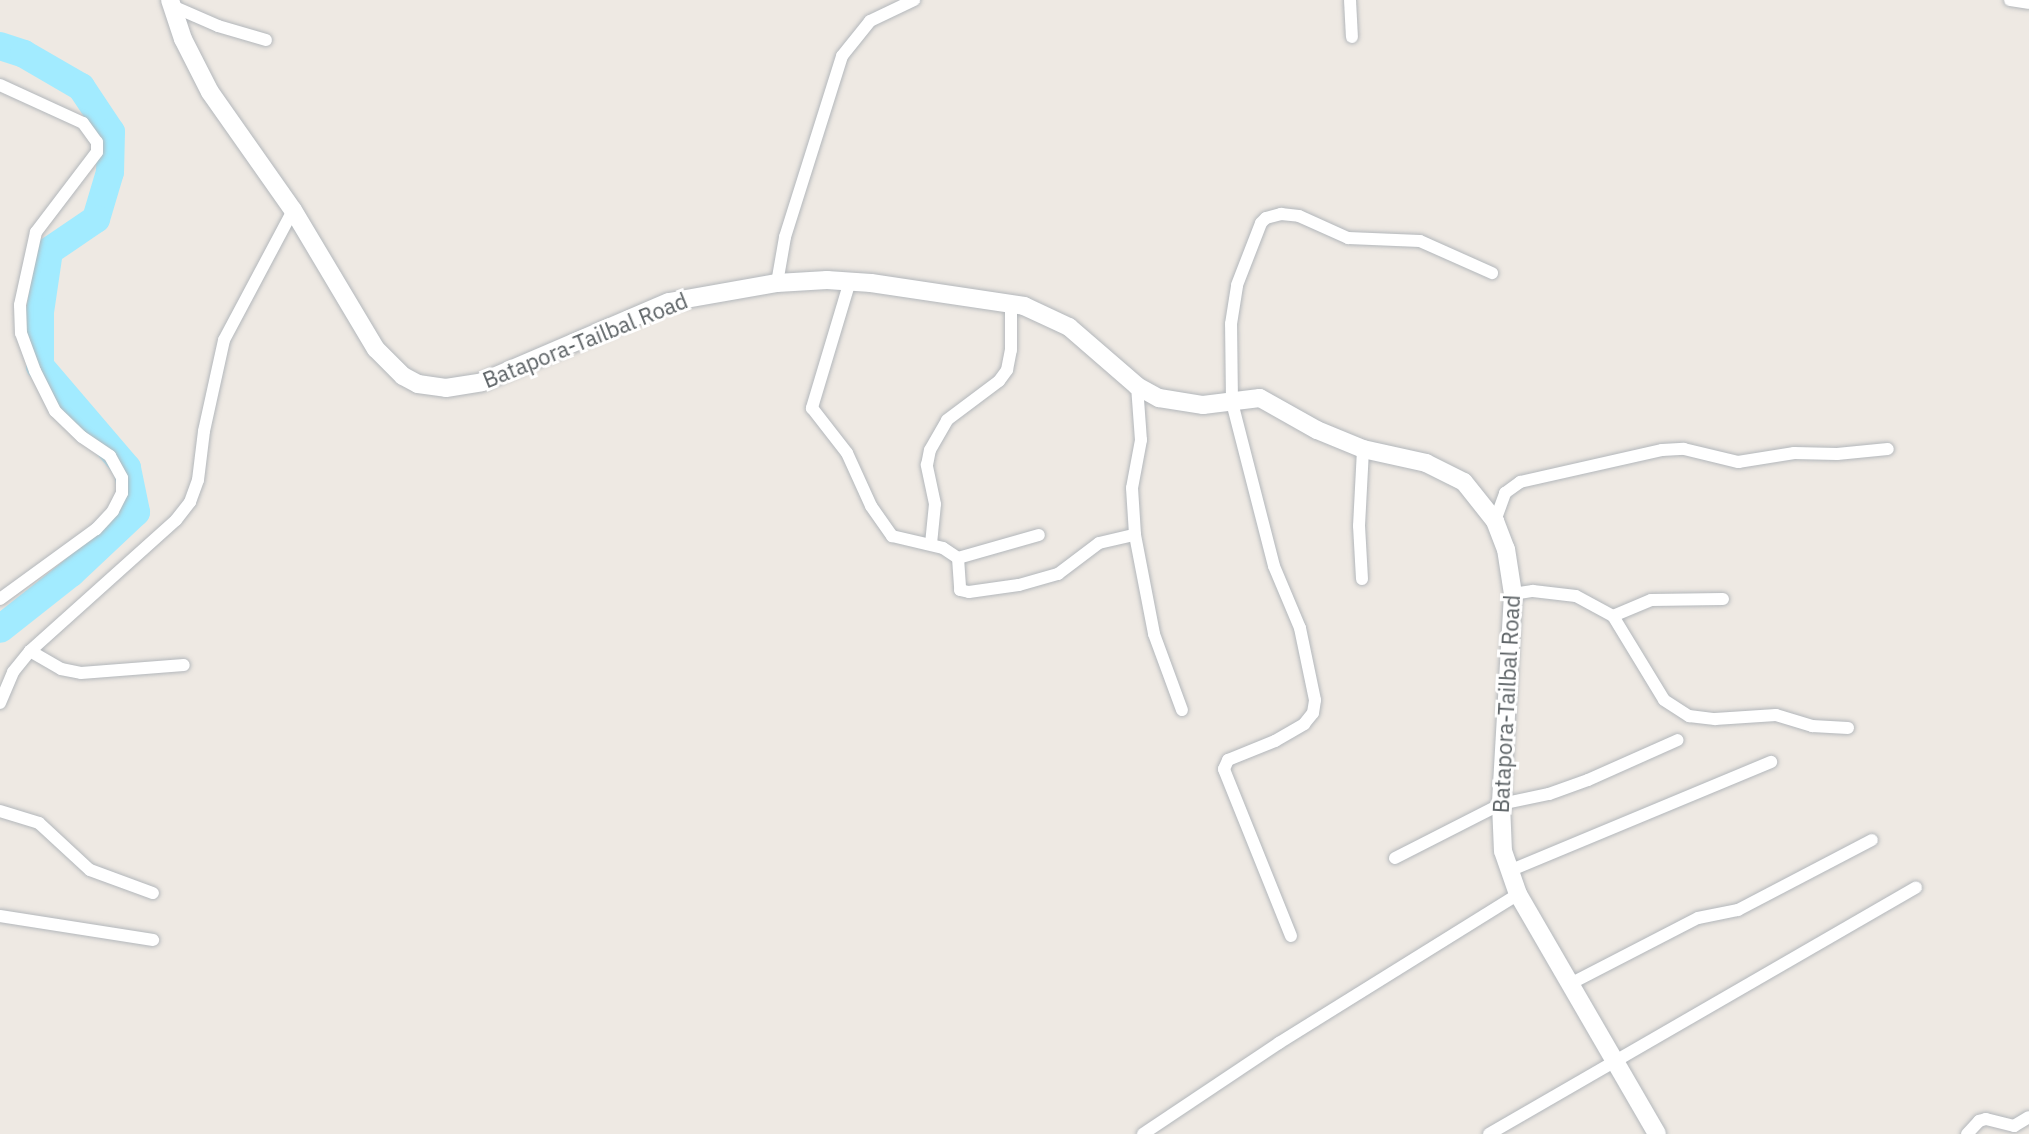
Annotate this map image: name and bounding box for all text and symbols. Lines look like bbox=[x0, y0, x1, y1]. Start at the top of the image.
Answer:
street label: Batapora-Tailbal Road bbox=[479, 287, 691, 393]
street label: Batapora-Tailbal Road bbox=[1487, 594, 1525, 814]

